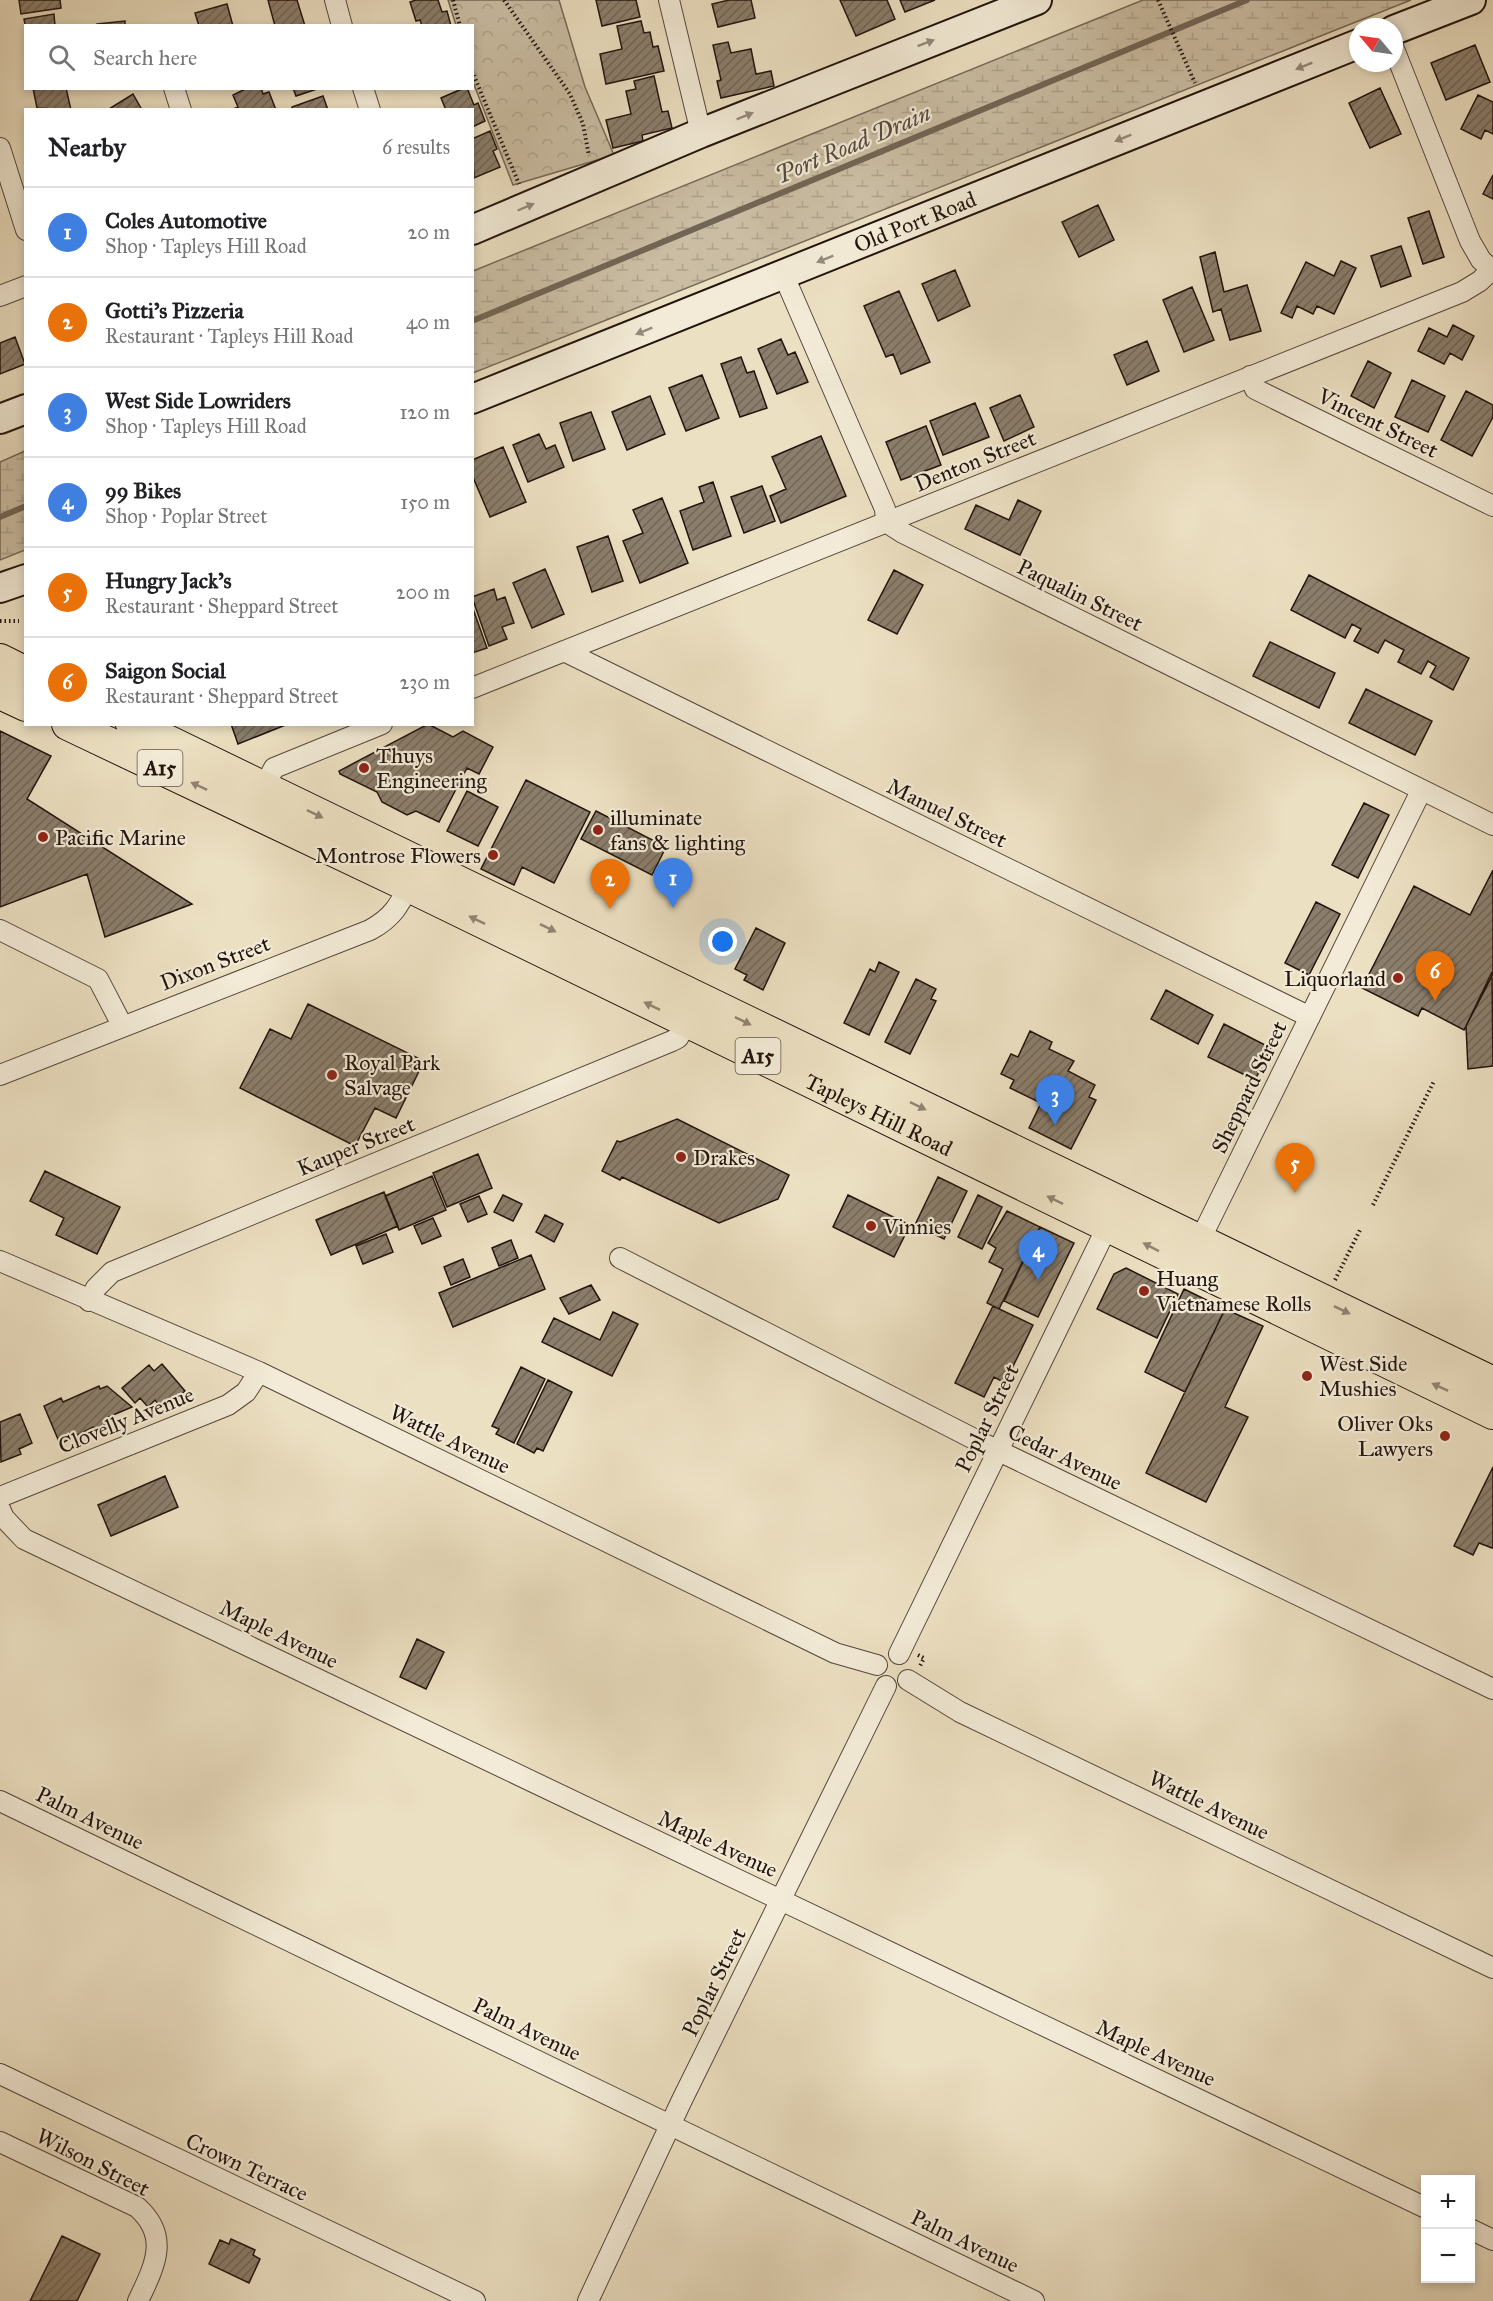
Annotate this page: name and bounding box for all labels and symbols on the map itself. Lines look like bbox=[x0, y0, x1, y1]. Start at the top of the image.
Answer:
north arrow bbox=[1349, 18, 1403, 72]
one-way arrow bbox=[917, 38, 935, 47]
one-way arrow bbox=[1294, 61, 1312, 71]
water label: Port Road Drain bbox=[771, 98, 936, 190]
one-way arrow bbox=[736, 110, 754, 120]
one-way arrow bbox=[1113, 133, 1131, 143]
street label: Old Port Road bbox=[850, 185, 980, 258]
one-way arrow bbox=[518, 202, 536, 212]
one-way arrow bbox=[816, 255, 834, 264]
one-way arrow bbox=[635, 327, 653, 337]
street label: Vincent Street bbox=[1312, 382, 1443, 464]
street label: Denton Street bbox=[910, 424, 1040, 498]
street label: Paqualin Street bbox=[1013, 553, 1147, 637]
place label: Thuys Engineering bbox=[376, 742, 487, 794]
road number: A15 bbox=[138, 750, 182, 786]
marker: Thuys Engineering bbox=[357, 761, 371, 775]
street label: Manuel Street bbox=[883, 772, 1012, 854]
one-way arrow bbox=[191, 782, 208, 791]
place label: illuminate fans & lighting bbox=[610, 804, 746, 856]
one-way arrow bbox=[306, 810, 323, 819]
marker: illuminate fans & lighting bbox=[591, 823, 605, 837]
place label: Pacific Marine bbox=[55, 824, 186, 851]
marker: Pacific Marine bbox=[36, 830, 50, 844]
place label: Montrose Flowers bbox=[315, 842, 481, 869]
marker: Montrose Flowers bbox=[486, 848, 500, 862]
pin: 1 bbox=[654, 858, 692, 908]
pin: 2 bbox=[590, 860, 630, 909]
one-way arrow bbox=[469, 915, 486, 924]
one-way arrow bbox=[540, 923, 557, 932]
your location bbox=[708, 927, 737, 956]
street label: Dixon Street bbox=[156, 930, 274, 996]
pin: 6 bbox=[1416, 952, 1454, 1001]
place label: Liquorland bbox=[1284, 965, 1386, 992]
marker: Liquorland bbox=[1391, 971, 1405, 985]
one-way arrow bbox=[643, 1001, 660, 1011]
street label: Sheppard Street bbox=[1205, 1016, 1293, 1158]
one-way arrow bbox=[734, 1017, 751, 1026]
road number: A15 bbox=[736, 1038, 780, 1074]
place label: Royal Park Salvage bbox=[344, 1049, 441, 1101]
street label: Tapleys Hill Road bbox=[801, 1067, 957, 1162]
marker: Royal Park Salvage bbox=[325, 1068, 339, 1082]
pin: 3 bbox=[1036, 1076, 1074, 1125]
one-way arrow bbox=[910, 1102, 927, 1111]
street label: Kauper Street bbox=[293, 1110, 419, 1182]
place label: Drakes bbox=[693, 1144, 755, 1171]
pin: 5 bbox=[1276, 1144, 1314, 1193]
marker: Drakes bbox=[674, 1150, 688, 1164]
one-way arrow bbox=[1046, 1195, 1063, 1204]
place label: Vinnies bbox=[882, 1213, 951, 1240]
marker: Vinnies bbox=[864, 1219, 878, 1233]
pin: 4 bbox=[1018, 1230, 1058, 1280]
one-way arrow bbox=[1143, 1243, 1160, 1252]
place label: Huang Vietnamese Rolls bbox=[1155, 1265, 1311, 1317]
marker: Huang Vietnamese Rolls bbox=[1137, 1284, 1151, 1298]
one-way arrow bbox=[1333, 1306, 1350, 1315]
place label: West Side Mushies bbox=[1319, 1350, 1408, 1402]
street label: Poplar Street bbox=[949, 1359, 1025, 1477]
marker: West Side Mushies bbox=[1300, 1369, 1314, 1383]
street label: Clovelly Avenue bbox=[54, 1381, 198, 1459]
one-way arrow bbox=[1432, 1383, 1449, 1392]
street label: Wattle Avenue bbox=[385, 1398, 515, 1480]
place label: Oliver Oks Lawyers bbox=[1337, 1410, 1433, 1462]
street label: Cedar Avenue bbox=[1004, 1418, 1126, 1496]
marker: Oliver Oks Lawyers bbox=[1438, 1429, 1452, 1443]
street label: Maple Avenue bbox=[215, 1594, 343, 1674]
street label: Wattle Avenue bbox=[1144, 1764, 1274, 1846]
street label: Palm Avenue bbox=[32, 1780, 148, 1856]
street label: Maple Avenue bbox=[654, 1805, 782, 1883]
street label: Poplar Street bbox=[676, 1923, 752, 2041]
street label: Palm Avenue bbox=[469, 1991, 585, 2067]
street label: Maple Avenue bbox=[1092, 2014, 1220, 2092]
street label: Wilson Street bbox=[32, 2122, 154, 2202]
street label: Crown Terrace bbox=[181, 2127, 313, 2207]
street label: Palm Avenue bbox=[907, 2203, 1023, 2279]

